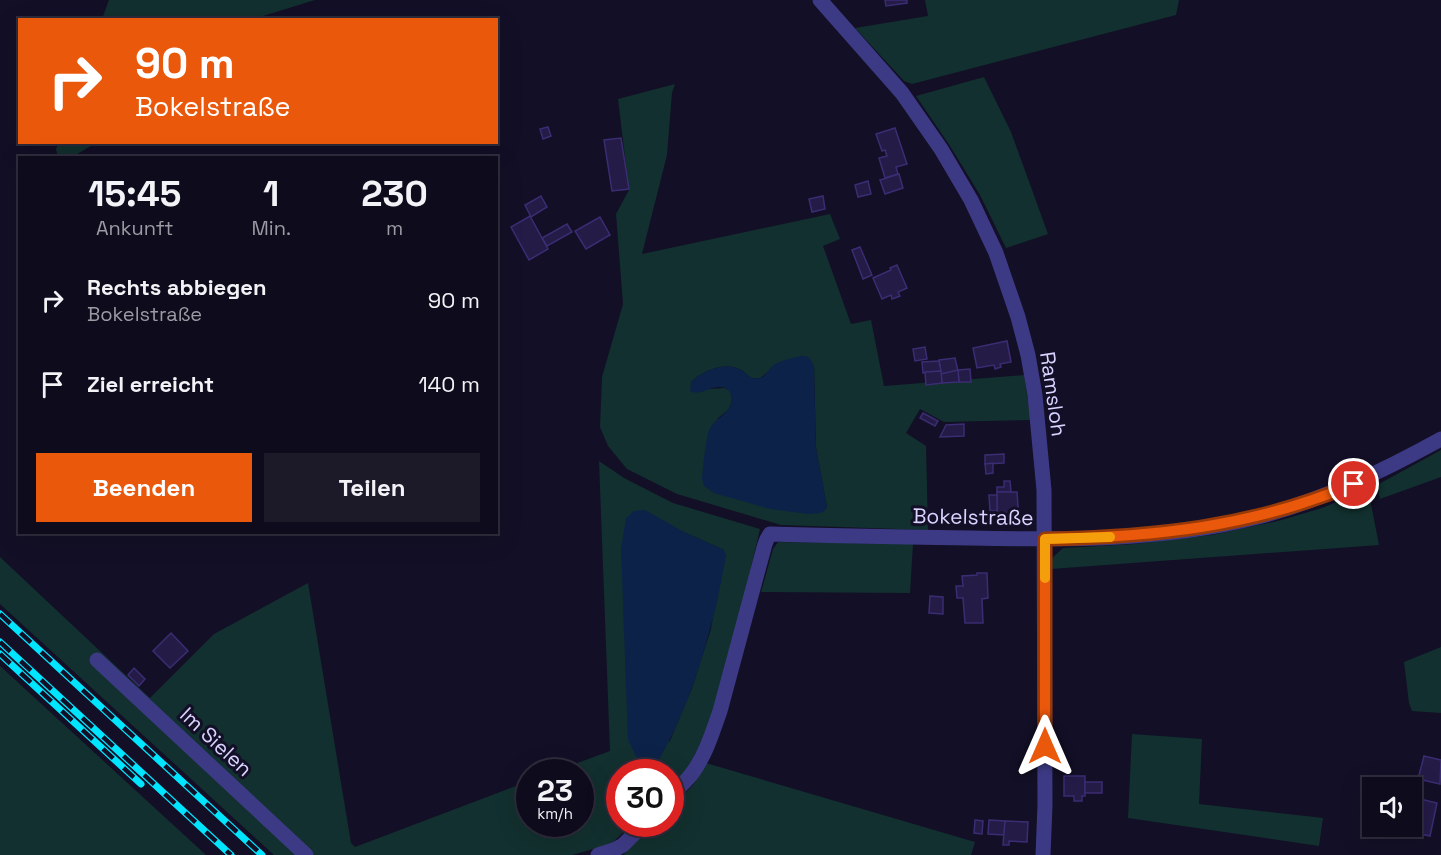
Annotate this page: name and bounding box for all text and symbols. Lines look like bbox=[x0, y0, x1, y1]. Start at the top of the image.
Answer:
text: 90 m bbox=[135, 37, 235, 90]
icon: right bbox=[36, 42, 114, 120]
text: Bokelstraße bbox=[135, 89, 290, 124]
text: 15:45 bbox=[88, 171, 181, 217]
text: 1 bbox=[263, 171, 279, 217]
text: 230 bbox=[361, 171, 428, 217]
text: Ankunft bbox=[96, 215, 174, 241]
text: Min. bbox=[251, 215, 291, 241]
text: m bbox=[386, 215, 403, 241]
text: Rechts abbiegen bbox=[87, 273, 267, 301]
icon: right bbox=[36, 284, 69, 317]
text: 90 m bbox=[428, 286, 480, 314]
text: Bokelstraße bbox=[87, 301, 202, 327]
street label: Ramsloh bbox=[1034, 350, 1073, 438]
icon: arrive bbox=[36, 368, 69, 401]
text: Ziel erreicht bbox=[87, 370, 214, 398]
text: 140 m bbox=[418, 370, 480, 398]
button: Beenden bbox=[36, 453, 252, 522]
button: Teilen bbox=[264, 453, 480, 522]
pin bbox=[1328, 458, 1379, 509]
icon: arrive bbox=[1337, 467, 1370, 500]
street label: Bokelstraße bbox=[912, 502, 1034, 531]
street label: Im Sielen bbox=[174, 701, 258, 782]
position arrow bbox=[1013, 714, 1077, 778]
speed limit sign: 30 bbox=[606, 759, 684, 837]
text: 23 bbox=[537, 771, 573, 810]
map controls bbox=[1362, 777, 1422, 837]
button: sound bbox=[1362, 777, 1422, 837]
text: km/h bbox=[537, 804, 573, 823]

